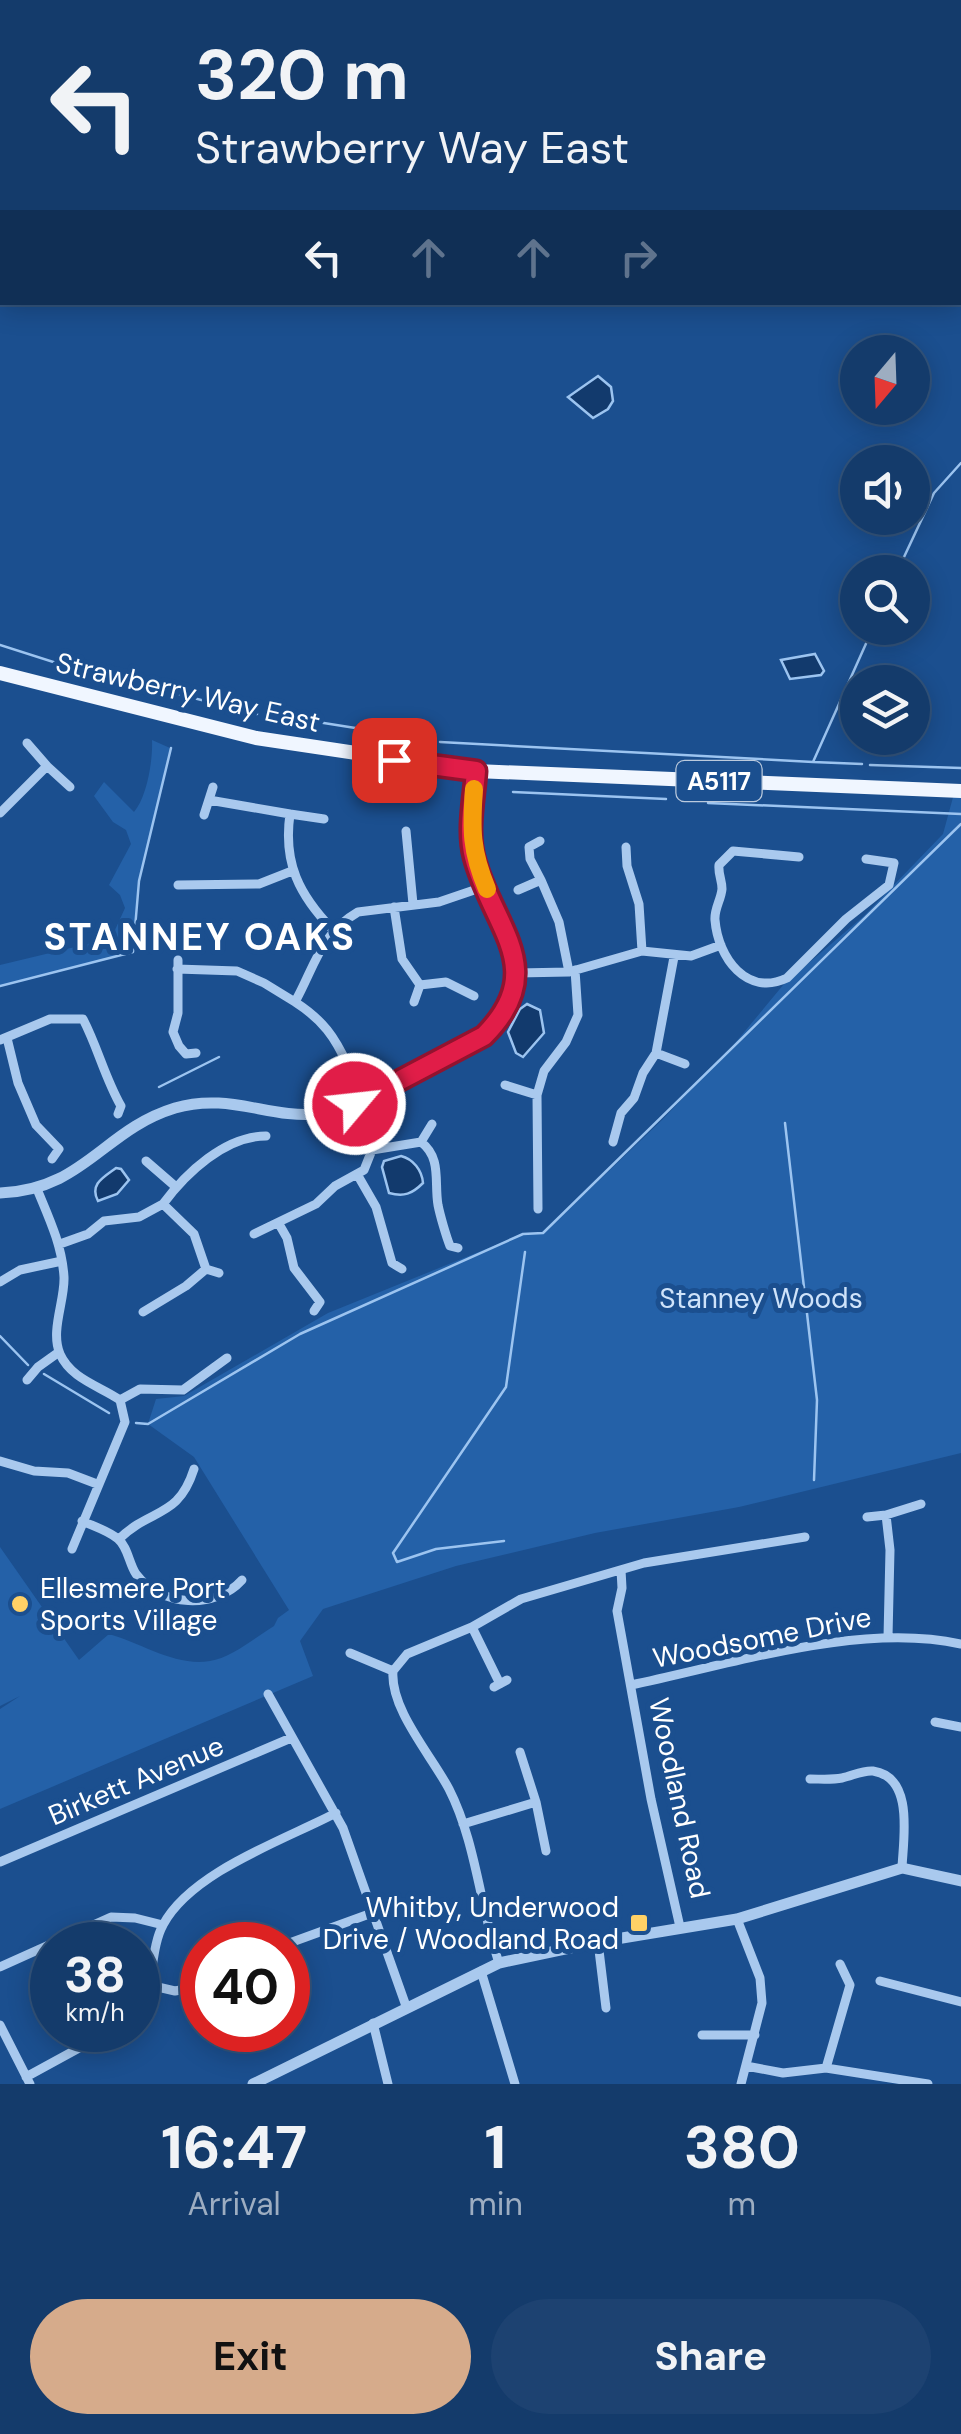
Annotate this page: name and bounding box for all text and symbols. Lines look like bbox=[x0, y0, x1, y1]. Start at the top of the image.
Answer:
text: 320 m bbox=[195, 30, 409, 121]
icon: left bbox=[30, 40, 160, 170]
text: Strawberry Way East bbox=[195, 118, 629, 177]
icon: left bbox=[296, 230, 351, 285]
icon: ahead bbox=[401, 230, 456, 285]
icon: ahead bbox=[506, 230, 561, 285]
icon: right bbox=[611, 230, 666, 285]
north arrow bbox=[840, 335, 930, 425]
map controls bbox=[840, 335, 930, 755]
button: sound bbox=[840, 445, 930, 535]
button: search bbox=[840, 555, 930, 645]
street label: Strawberry Way East bbox=[52, 644, 324, 741]
button: layers bbox=[840, 665, 930, 755]
pin bbox=[352, 718, 437, 803]
icon: arrive bbox=[367, 733, 422, 788]
road number: A5117 bbox=[676, 761, 762, 801]
district label: STANNEY OAKS bbox=[44, 912, 356, 962]
position arrow bbox=[303, 1052, 407, 1156]
park label: Stanney Woods bbox=[659, 1280, 863, 1317]
place label: Ellesmere Port Sports Village bbox=[40, 1570, 226, 1639]
marker: Ellesmere Port Sports Village bbox=[9, 1593, 31, 1615]
street label: Woodsome Drive bbox=[650, 1598, 874, 1677]
street label: Woodland Road bbox=[640, 1694, 719, 1902]
street label: Birkett Avenue bbox=[43, 1727, 230, 1834]
place label: Whitby, Underwood Drive / Woodland Road bbox=[323, 1889, 619, 1958]
marker: Whitby, Underwood Drive / Woodland Road bbox=[628, 1912, 650, 1934]
speed limit sign: 40 bbox=[180, 1922, 310, 2052]
text: 38 bbox=[64, 1942, 126, 2008]
text: km/h bbox=[65, 1996, 125, 2029]
text: 16:47 bbox=[161, 2108, 307, 2187]
text: 1 bbox=[485, 2108, 506, 2187]
text: 380 bbox=[684, 2108, 800, 2187]
text: Arrival bbox=[187, 2183, 281, 2225]
text: min bbox=[468, 2183, 523, 2225]
text: m bbox=[728, 2183, 756, 2225]
button: Exit bbox=[30, 2299, 471, 2414]
button: Share bbox=[491, 2299, 931, 2414]

